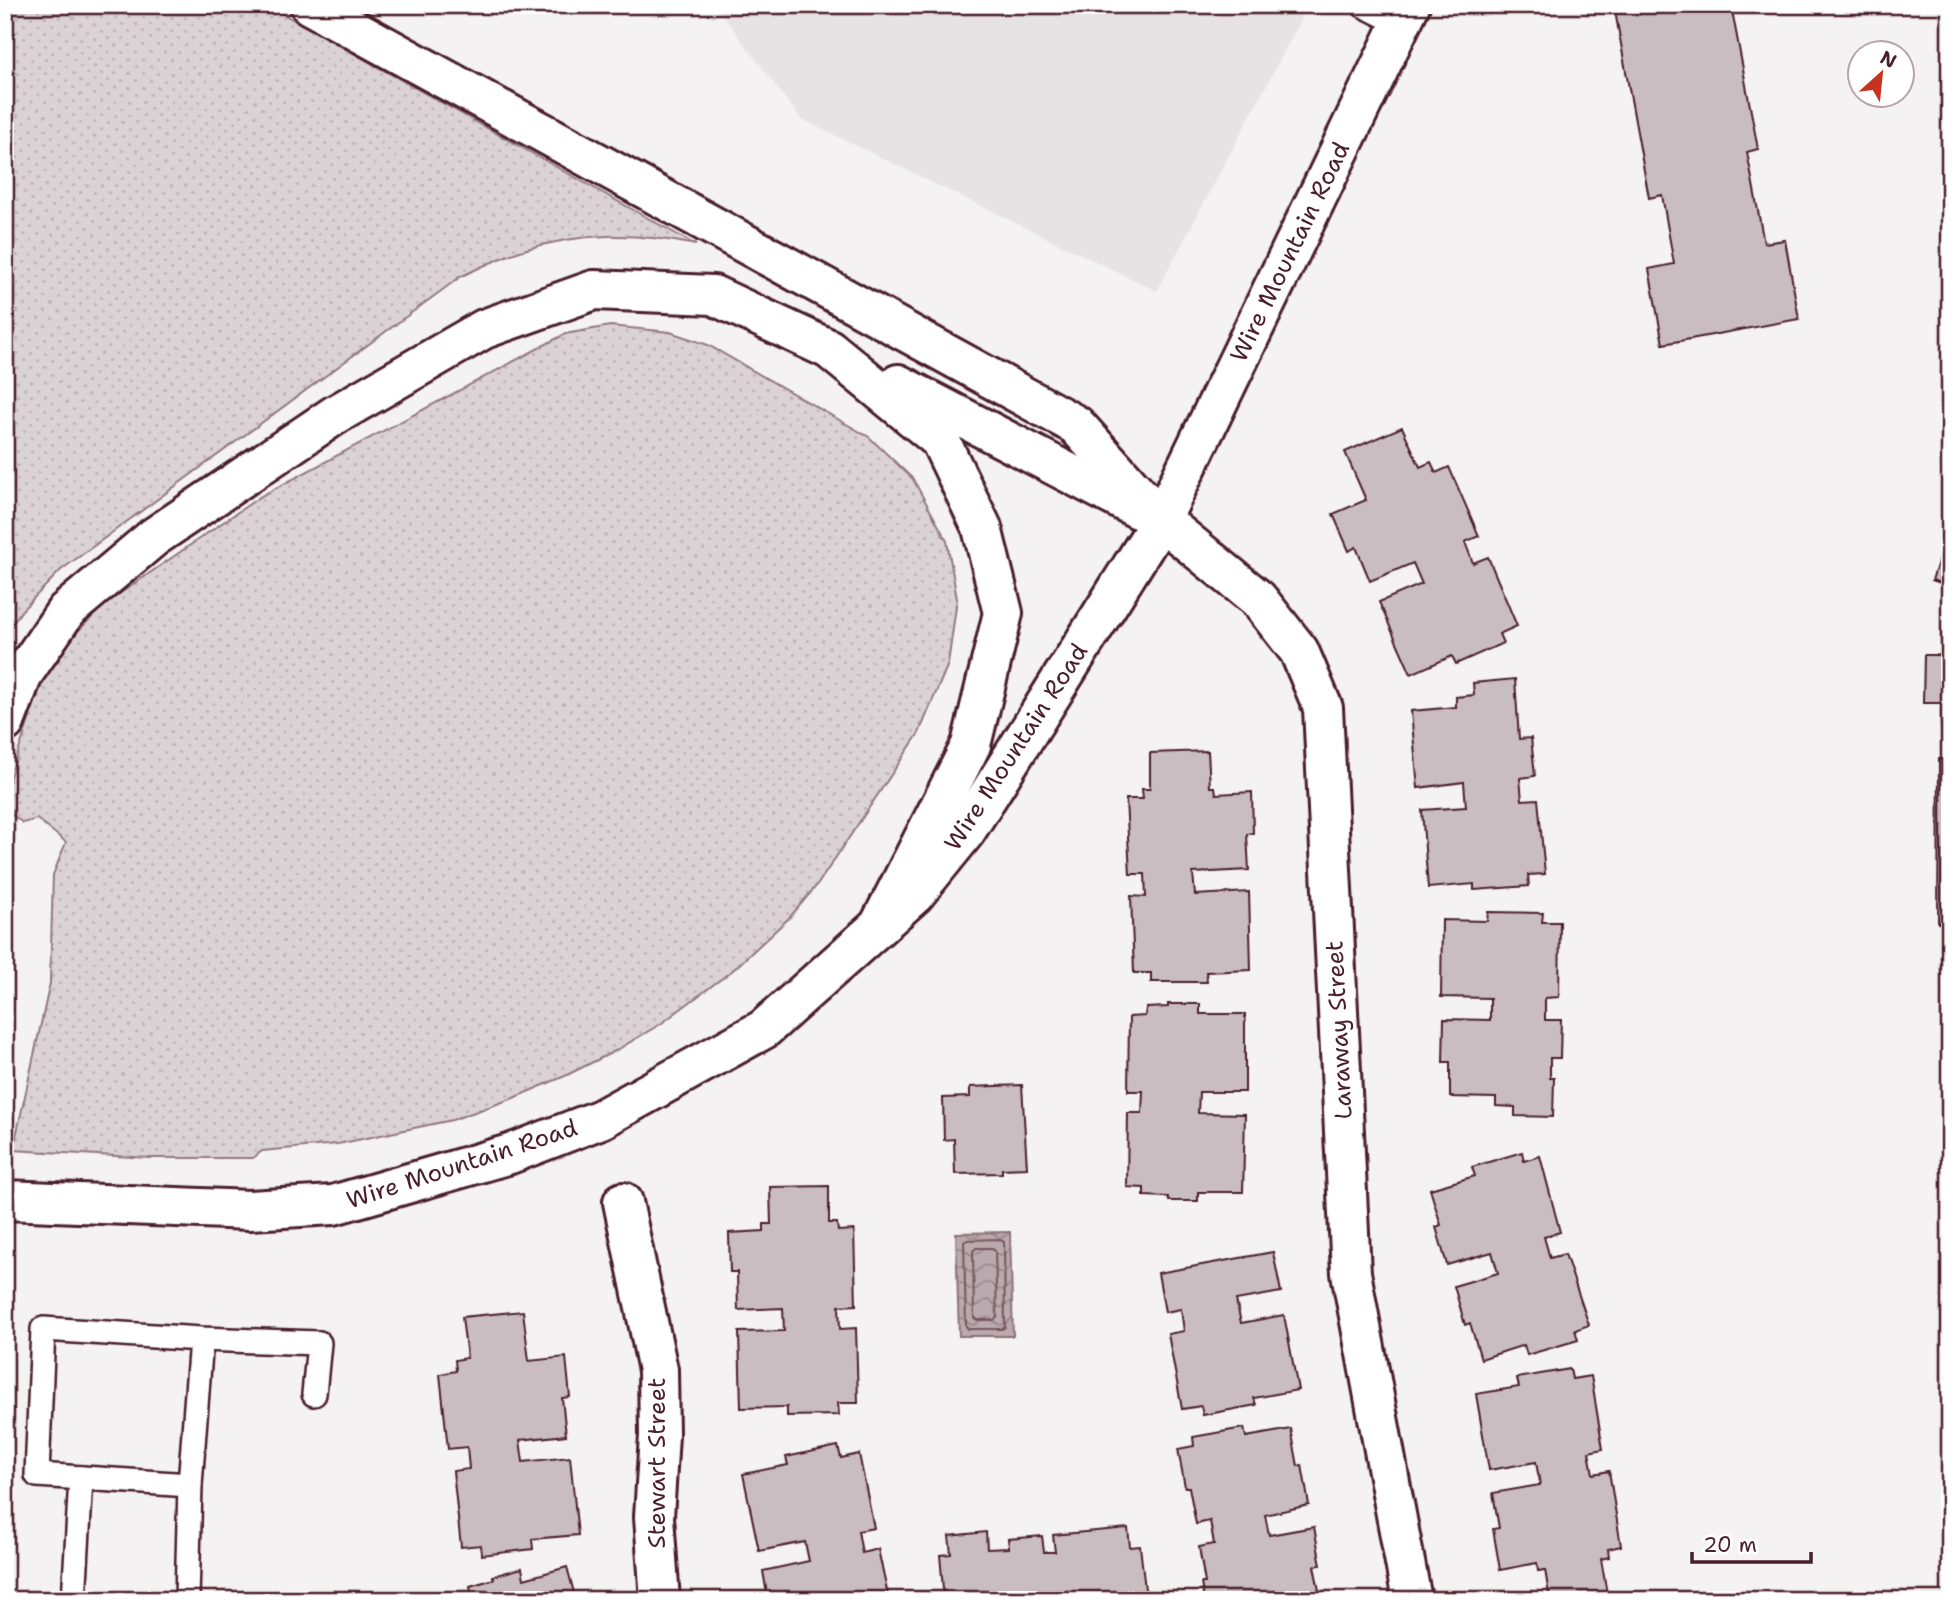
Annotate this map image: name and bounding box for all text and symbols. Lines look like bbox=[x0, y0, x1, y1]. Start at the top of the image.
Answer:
north arrow bbox=[1846, 38, 1916, 108]
text: N bbox=[1876, 45, 1901, 74]
street label: Wire Mountain Road bbox=[1223, 137, 1357, 367]
street label: Wire Mountain Road bbox=[937, 637, 1095, 857]
street label: Laraway Street bbox=[1318, 940, 1360, 1120]
street label: Wire Mountain Road bbox=[342, 1112, 582, 1216]
street label: Stewart Street bbox=[641, 1377, 673, 1549]
scale bar bbox=[1692, 1521, 1812, 1565]
text: 20 m bbox=[1703, 1531, 1757, 1559]

